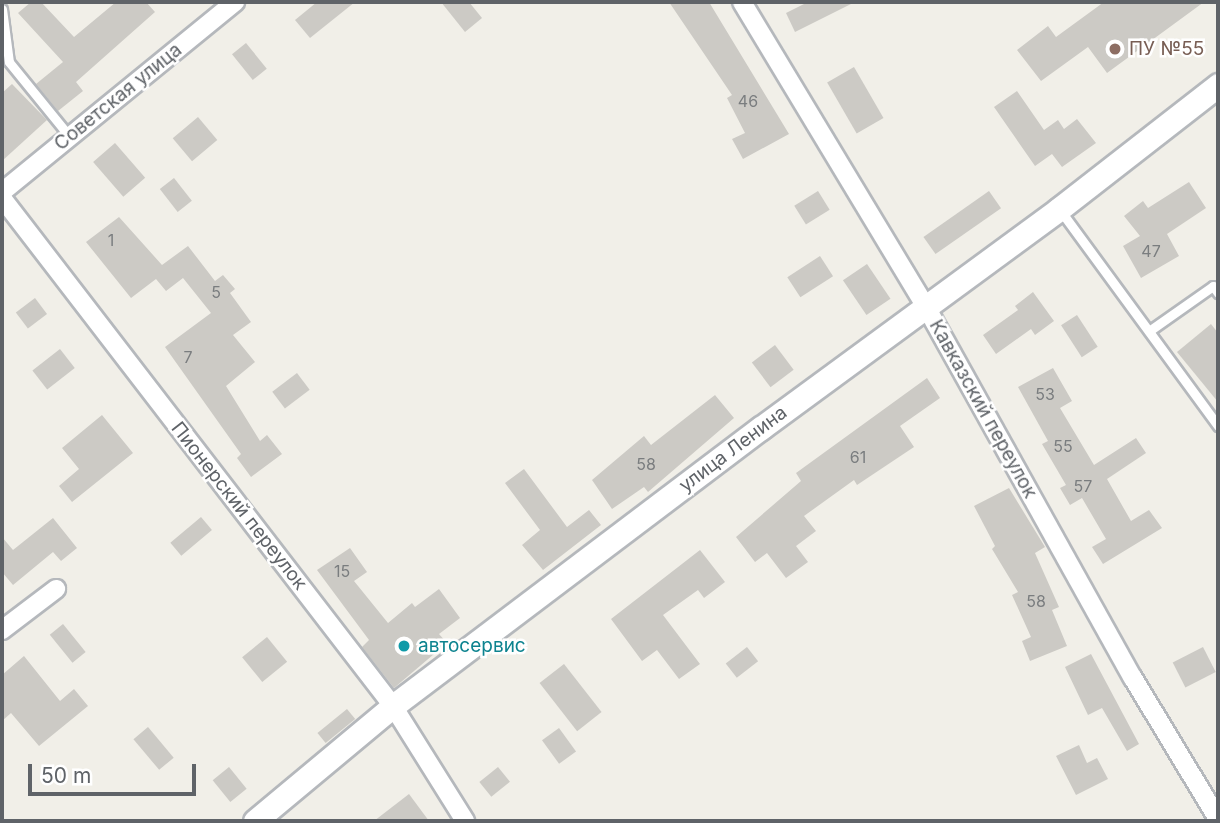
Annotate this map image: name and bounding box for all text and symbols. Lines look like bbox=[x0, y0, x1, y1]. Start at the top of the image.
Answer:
place label: ПУ №55 bbox=[1129, 38, 1204, 60]
street label: Советская улица bbox=[50, 39, 186, 155]
marker: ПУ №55 bbox=[1107, 41, 1123, 57]
house number: 46 bbox=[738, 91, 758, 111]
house number: 1 bbox=[108, 230, 114, 250]
house number: 47 bbox=[1141, 241, 1161, 261]
house number: 5 bbox=[211, 282, 221, 302]
street label: Кавказский переулок bbox=[924, 316, 1042, 502]
house number: 7 bbox=[183, 347, 193, 367]
house number: 53 bbox=[1035, 384, 1055, 404]
street label: улица Ленина bbox=[675, 401, 791, 497]
street label: Пионерский переулок bbox=[166, 418, 312, 594]
house number: 55 bbox=[1053, 436, 1073, 456]
house number: 61 bbox=[850, 447, 866, 467]
house number: 58 bbox=[636, 454, 656, 474]
house number: 57 bbox=[1074, 476, 1092, 496]
house number: 15 bbox=[334, 561, 350, 581]
house number: 58 bbox=[1026, 591, 1046, 611]
place label: автосервис bbox=[418, 635, 526, 657]
marker: автосервис bbox=[396, 638, 412, 654]
scale bar bbox=[32, 750, 200, 794]
text: 50 m bbox=[41, 763, 91, 788]

